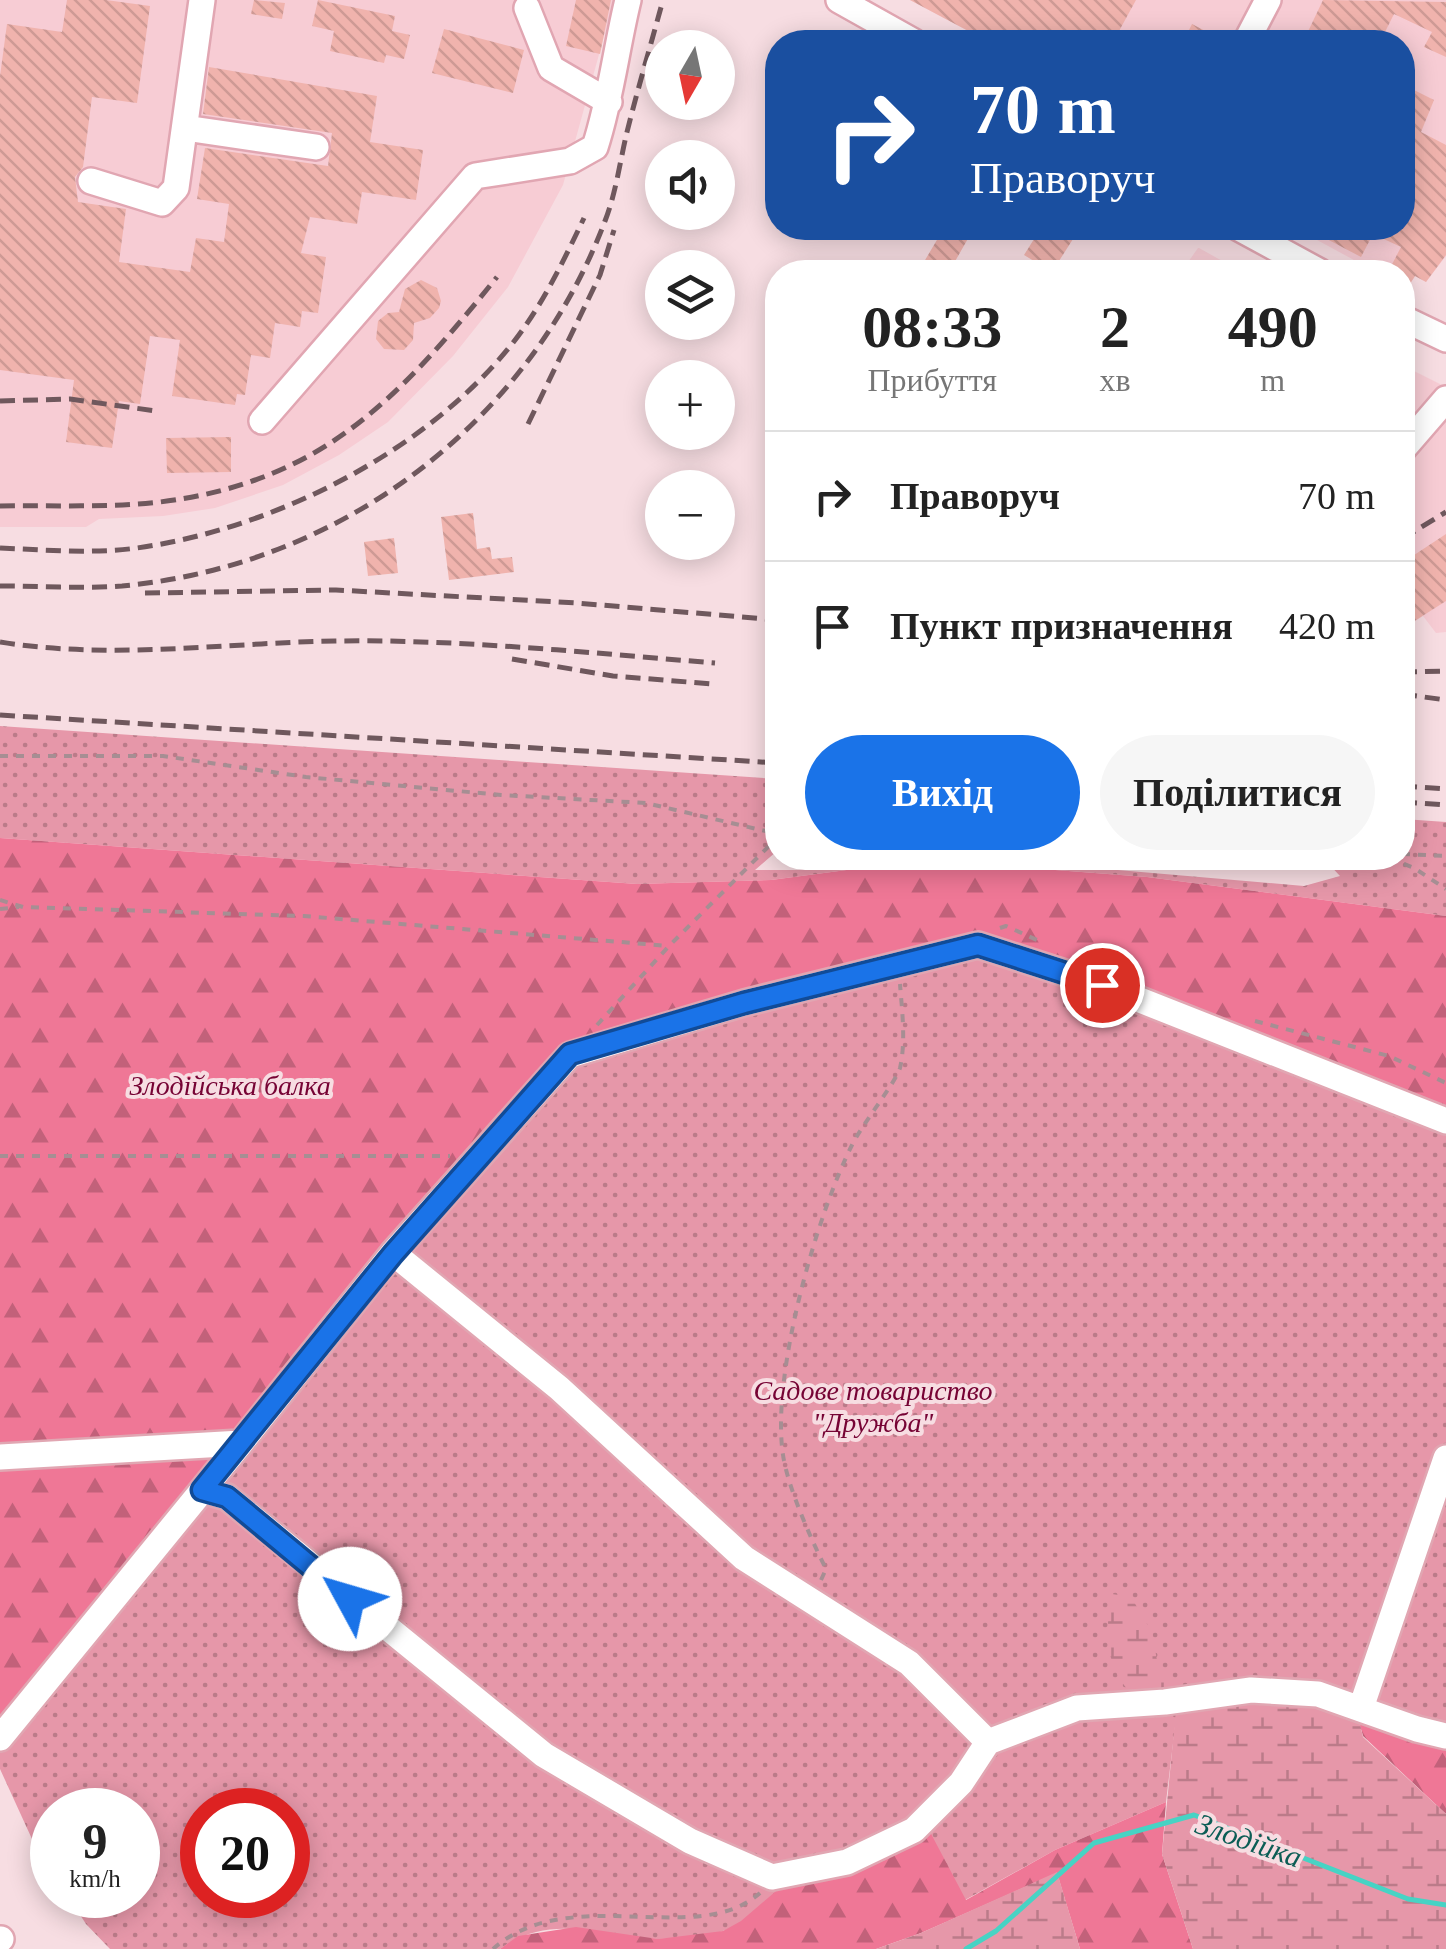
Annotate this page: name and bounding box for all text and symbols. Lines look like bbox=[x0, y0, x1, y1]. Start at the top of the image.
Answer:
north arrow bbox=[645, 30, 735, 120]
map controls bbox=[645, 30, 735, 560]
icon: right bbox=[805, 70, 935, 200]
text: 70 m bbox=[970, 71, 1116, 148]
button: sound bbox=[645, 140, 735, 230]
text: Праворуч bbox=[970, 153, 1155, 203]
button: layers bbox=[645, 250, 735, 340]
text: 08:33 bbox=[862, 294, 1002, 360]
text: 2 bbox=[1100, 294, 1130, 360]
text: 490 bbox=[1228, 294, 1318, 360]
button: + bbox=[645, 360, 735, 450]
text: Прибуття bbox=[867, 362, 997, 398]
text: хв bbox=[1099, 362, 1131, 398]
text: m bbox=[1260, 362, 1285, 398]
icon: right bbox=[805, 469, 860, 524]
button: − bbox=[645, 470, 735, 560]
text: Праворуч bbox=[890, 475, 1060, 517]
text: 70 m bbox=[1298, 475, 1375, 517]
icon: arrive bbox=[805, 599, 860, 654]
text: Пункт призначення bbox=[890, 605, 1233, 647]
text: 420 m bbox=[1279, 605, 1375, 647]
button: Вихід bbox=[805, 735, 1080, 850]
button: Поділитися bbox=[1100, 735, 1375, 850]
pin bbox=[1060, 943, 1145, 1028]
icon: arrive bbox=[1075, 958, 1130, 1013]
park label: Злодійська балка bbox=[129, 1070, 331, 1101]
park label: Садове товариство "Дружба" bbox=[753, 1375, 993, 1438]
position arrow bbox=[298, 1547, 402, 1651]
speed limit sign: 20 bbox=[180, 1788, 310, 1918]
water label: Злодійка bbox=[1192, 1807, 1306, 1873]
text: 9 bbox=[83, 1813, 108, 1869]
text: km/h bbox=[69, 1865, 121, 1892]

